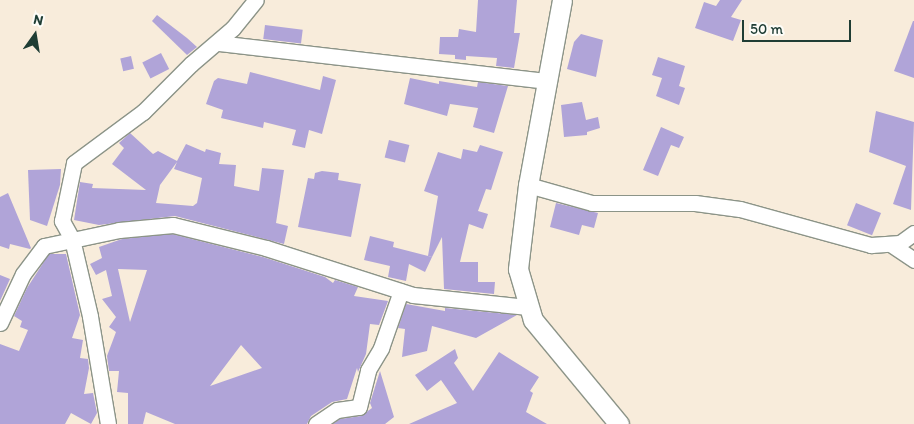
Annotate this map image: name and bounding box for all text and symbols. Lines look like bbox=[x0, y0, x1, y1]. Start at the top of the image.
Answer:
north arrow bbox=[10, 10, 60, 60]
scale bar bbox=[744, 10, 853, 42]
text: N bbox=[32, 11, 45, 29]
text: 50 m bbox=[750, 20, 783, 38]

